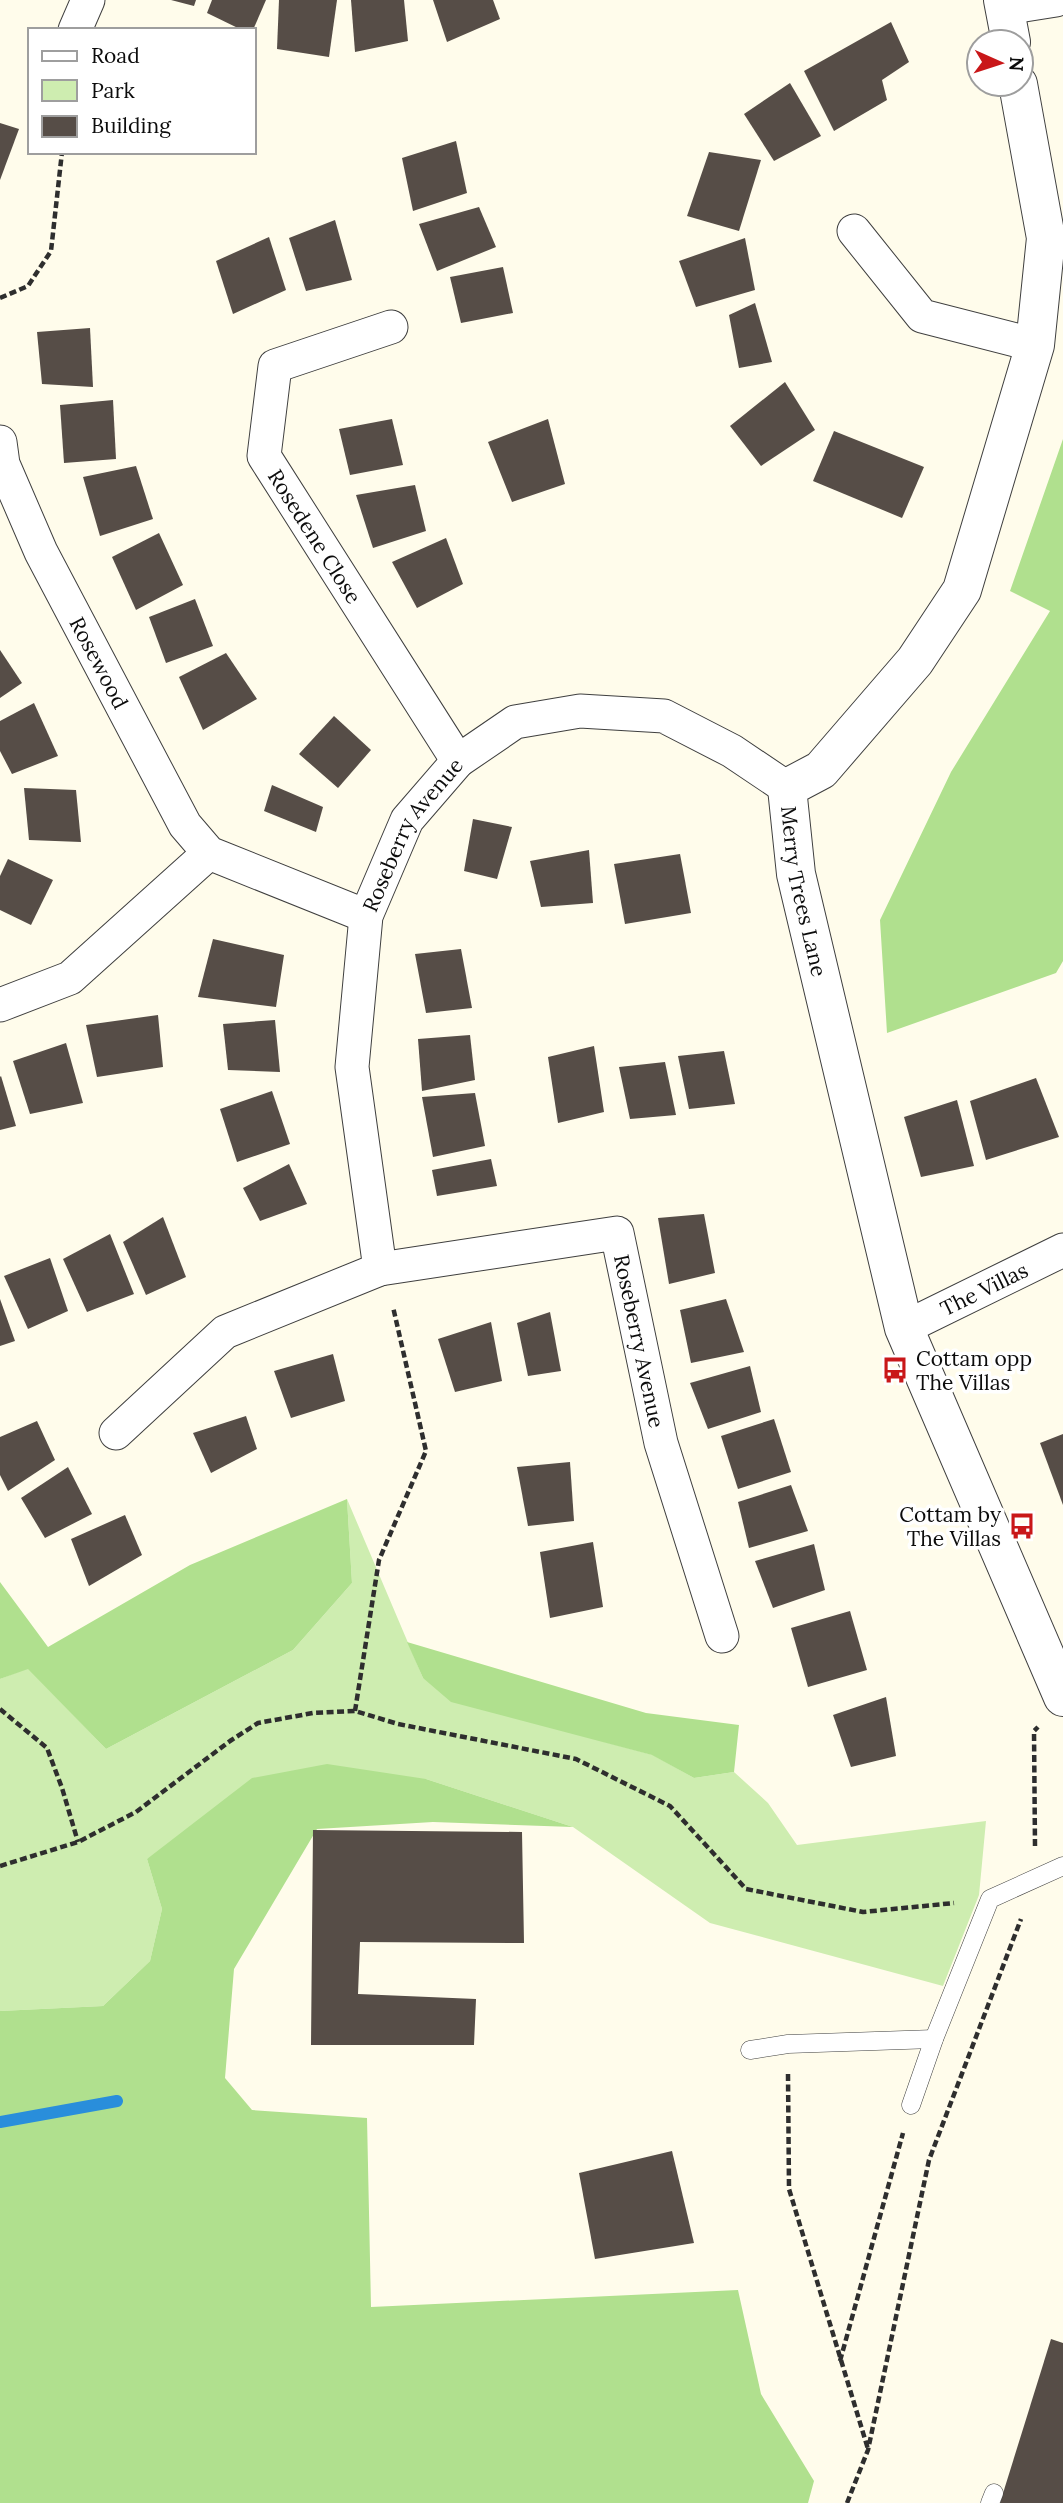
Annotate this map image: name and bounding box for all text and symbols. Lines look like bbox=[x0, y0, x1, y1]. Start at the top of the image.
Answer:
legend bbox=[28, 28, 256, 154]
north arrow bbox=[965, 28, 1035, 98]
text: Road bbox=[91, 42, 140, 69]
text: N bbox=[1005, 56, 1029, 72]
text: Park bbox=[91, 77, 135, 104]
text: Building bbox=[91, 112, 171, 139]
street label: Rosedene Close bbox=[262, 464, 368, 608]
street label: Rosewood bbox=[64, 612, 135, 713]
street label: Roseberry Avenue bbox=[356, 752, 468, 916]
street label: Merry Trees Lane bbox=[775, 805, 833, 979]
street label: Roseberry Avenue bbox=[608, 1252, 671, 1430]
street label: The Villas bbox=[936, 1256, 1032, 1322]
place label: Cottam opp The Villas bbox=[916, 1345, 1032, 1396]
bus stop icon: Cottam opp The Villas bbox=[880, 1355, 910, 1385]
place label: Cottam by The Villas bbox=[899, 1501, 1001, 1552]
bus stop icon: Cottam by The Villas bbox=[1007, 1511, 1037, 1541]

